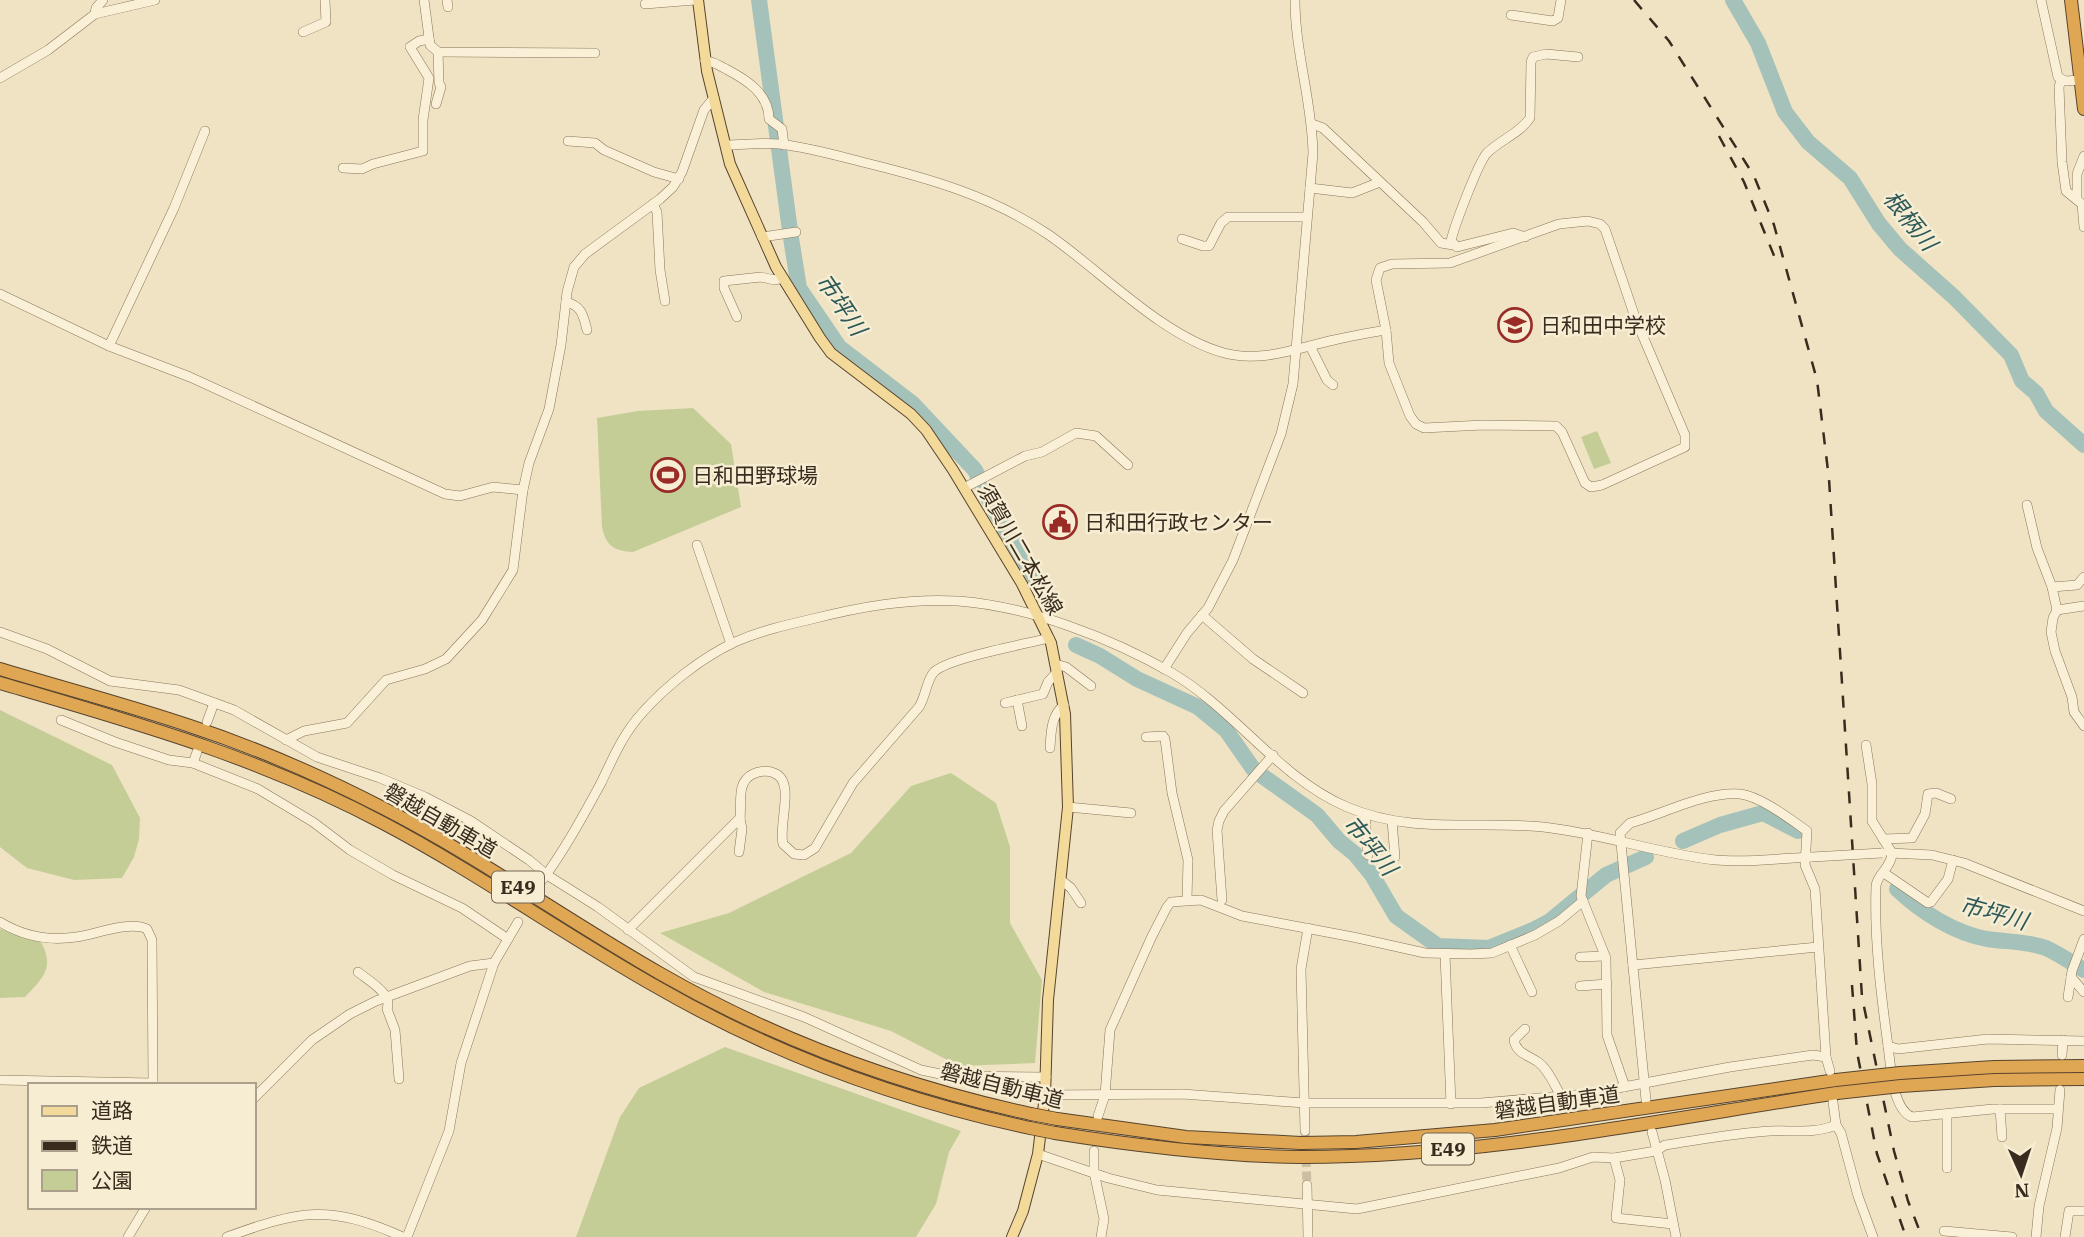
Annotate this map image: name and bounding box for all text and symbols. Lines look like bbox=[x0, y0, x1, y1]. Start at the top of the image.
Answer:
water label: 根柄川 bbox=[1878, 184, 1946, 259]
water label: 市坪川 bbox=[810, 267, 875, 343]
school or university icon: 日和田中学校 bbox=[1496, 306, 1534, 344]
place label: 日和田中学校 bbox=[1540, 311, 1666, 339]
sports icon: 日和田野球場 bbox=[649, 456, 687, 494]
place label: 日和田野球場 bbox=[692, 461, 818, 489]
street label: 須賀川二本松線 bbox=[972, 478, 1070, 620]
public building icon: 日和田行政センター bbox=[1041, 503, 1079, 541]
place label: 日和田行政センター bbox=[1084, 508, 1273, 536]
street label: 磐越自動車道 bbox=[379, 776, 503, 864]
water label: 市坪川 bbox=[1338, 809, 1406, 884]
road number: E49 bbox=[492, 872, 544, 902]
water label: 市坪川 bbox=[1957, 889, 2034, 936]
street label: 磐越自動車道 bbox=[937, 1056, 1067, 1114]
street label: 磐越自動車道 bbox=[1493, 1079, 1621, 1125]
legend bbox=[28, 1083, 256, 1209]
text: 道路 bbox=[91, 1096, 133, 1124]
text: 鉄道 bbox=[91, 1131, 133, 1159]
road number: E49 bbox=[1422, 1134, 1474, 1164]
north arrow bbox=[1986, 1139, 2056, 1209]
text: 公園 bbox=[91, 1166, 133, 1194]
text: N bbox=[2014, 1179, 2030, 1203]

